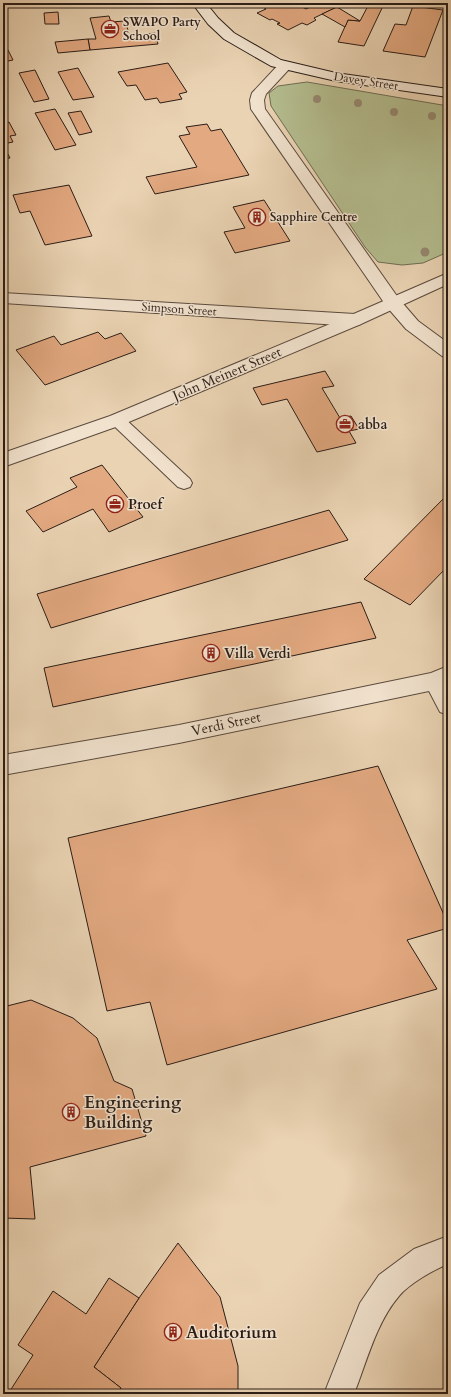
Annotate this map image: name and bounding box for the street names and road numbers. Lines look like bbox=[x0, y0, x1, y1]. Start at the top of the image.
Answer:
street label: Davey Street bbox=[333, 68, 399, 94]
street label: Simpson Street bbox=[141, 298, 217, 320]
street label: John Meinert Street bbox=[168, 342, 285, 406]
street label: Verdi Street bbox=[189, 707, 263, 741]

